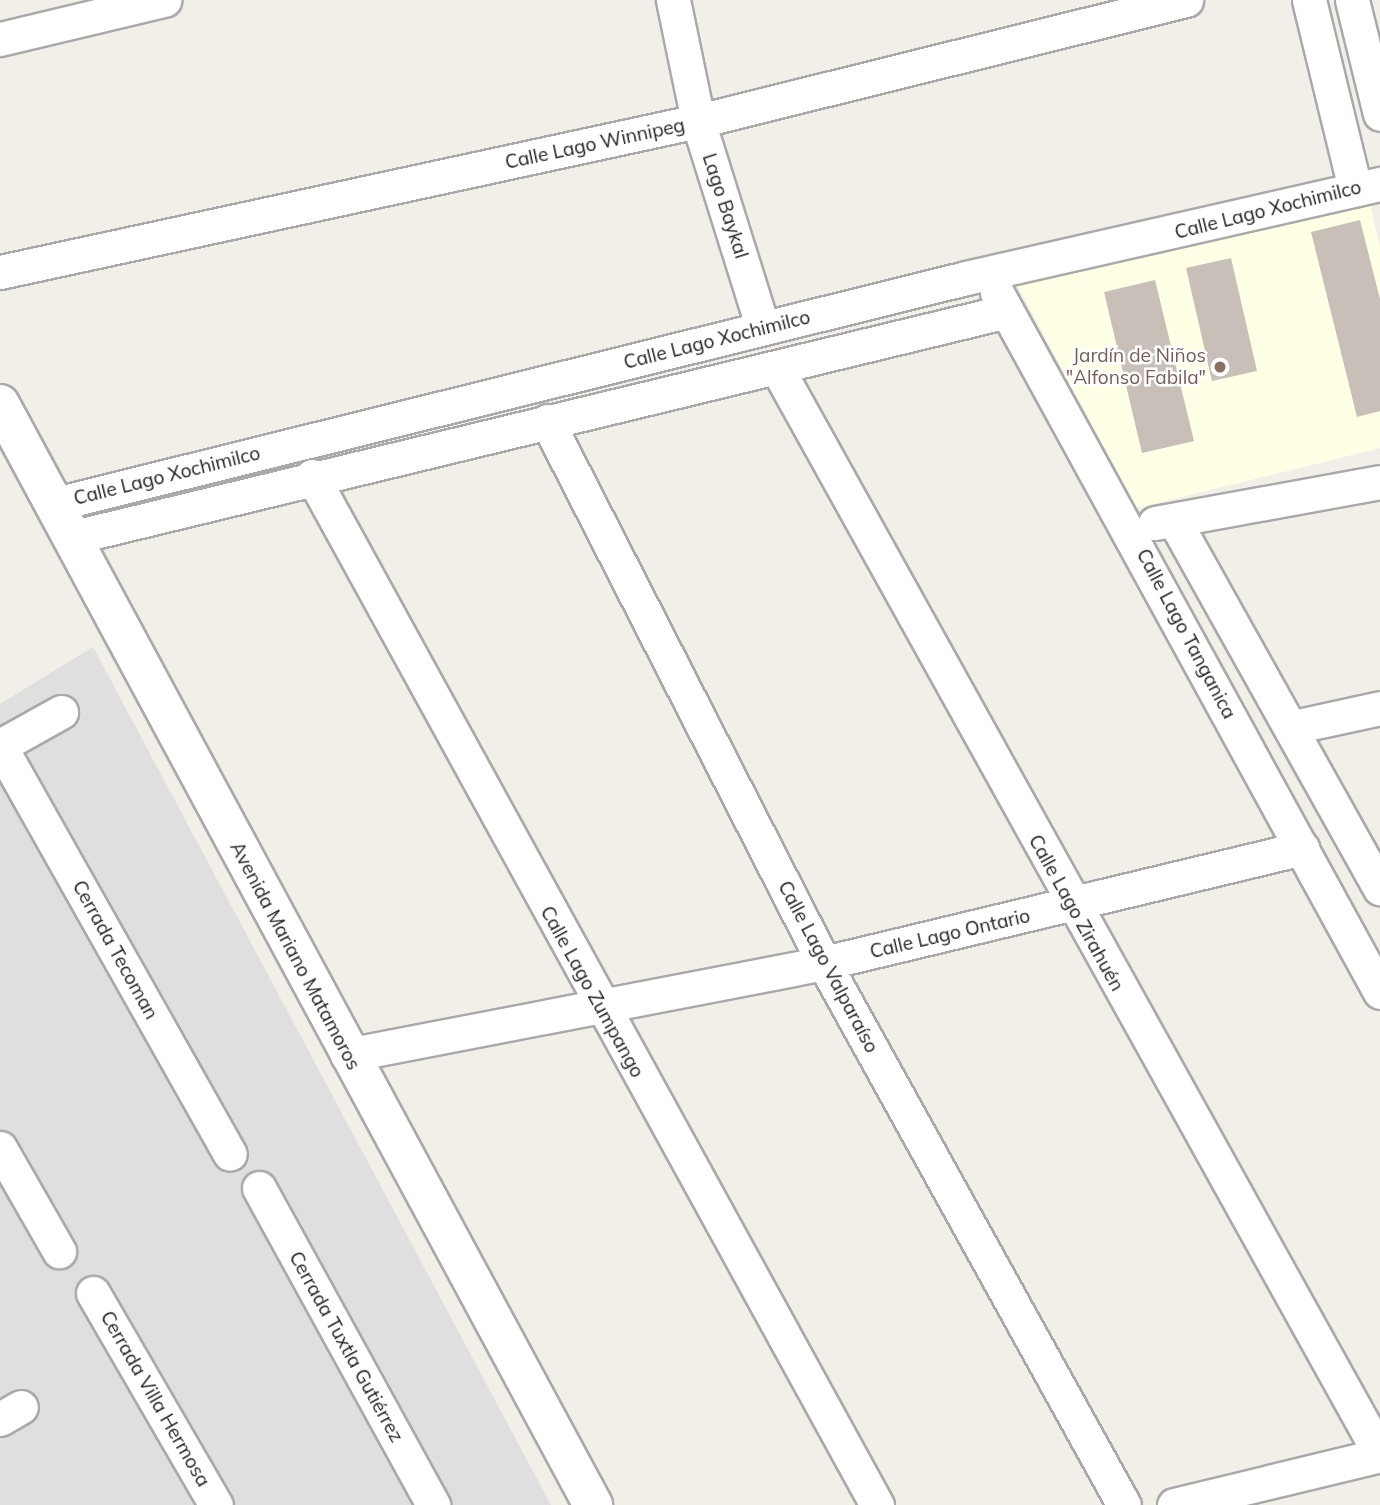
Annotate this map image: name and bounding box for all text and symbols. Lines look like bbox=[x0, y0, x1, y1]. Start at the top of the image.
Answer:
street label: Calle Lago Winnipeg bbox=[503, 114, 687, 174]
street label: Lago Baykal bbox=[697, 151, 753, 261]
street label: Calle Lago Xochimilco bbox=[1172, 176, 1364, 244]
street label: Calle Lago Xochimilco bbox=[621, 306, 813, 374]
place label: Jardín de Niños "Alfonso Fabila" bbox=[1066, 345, 1206, 389]
marker: Jardín de Niños "Alfonso Fabila" bbox=[1212, 359, 1228, 375]
street label: Calle Lago Xochimilco bbox=[71, 442, 263, 510]
street label: Calle Lago Tanganica bbox=[1132, 545, 1240, 723]
street label: Calle Lago Zirahuén bbox=[1024, 831, 1128, 995]
street label: Avenida Mariano Matamoros bbox=[225, 838, 365, 1074]
street label: Cerrada Tecoman bbox=[67, 877, 163, 1023]
street label: Calle Lago Valparaíso bbox=[773, 877, 883, 1057]
street label: Calle Lago Zumpango bbox=[535, 902, 649, 1082]
street label: Calle Lago Ontario bbox=[868, 904, 1032, 964]
street label: Cerrada Tuxtla Gutiérrez bbox=[284, 1248, 408, 1446]
street label: Cerrada Villa Hermosa bbox=[95, 1307, 215, 1491]

